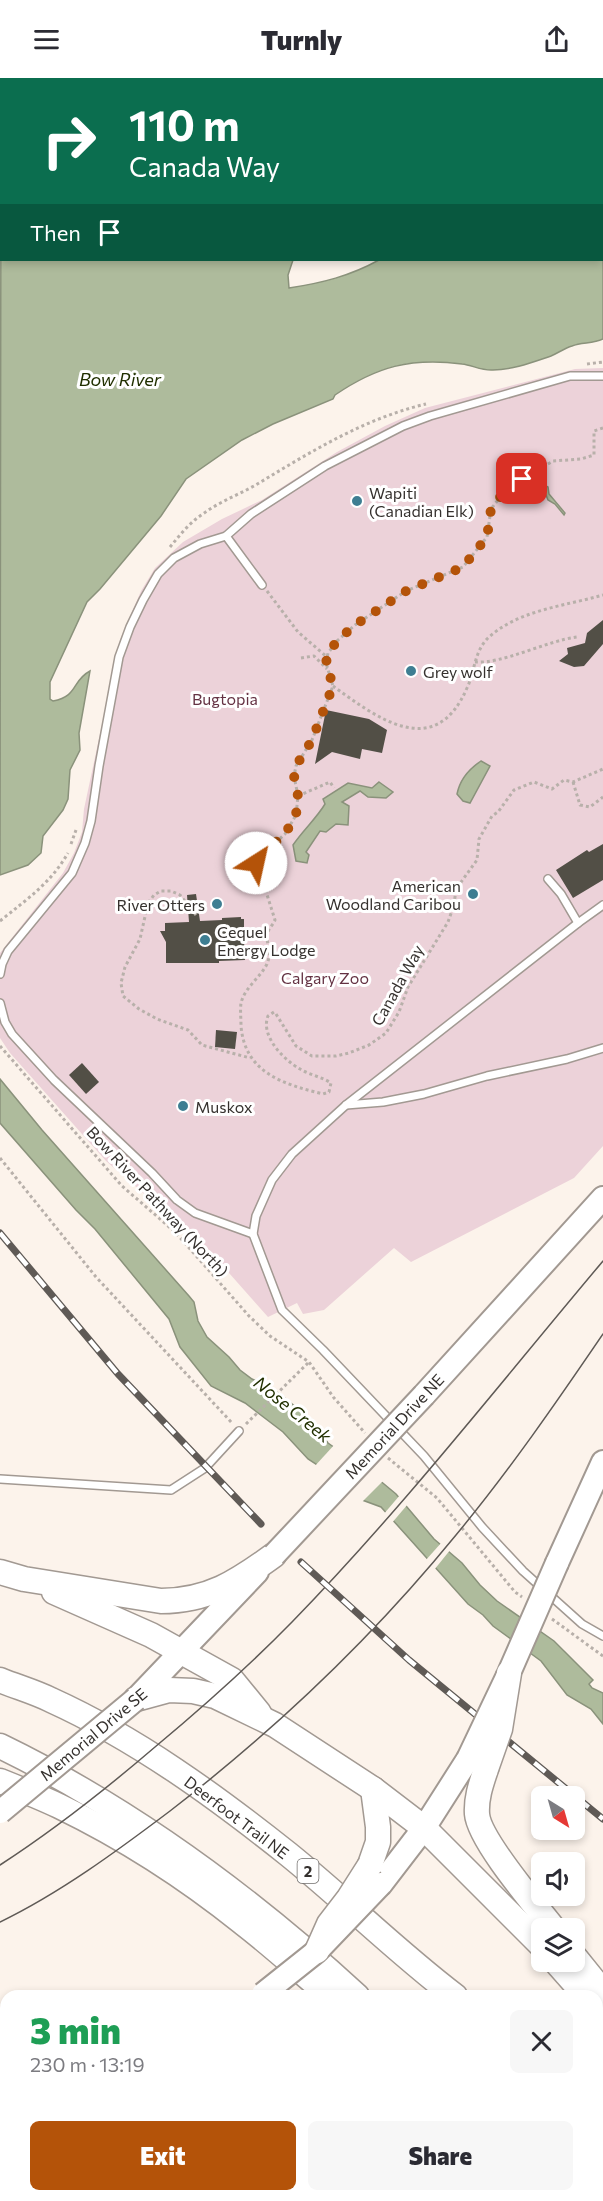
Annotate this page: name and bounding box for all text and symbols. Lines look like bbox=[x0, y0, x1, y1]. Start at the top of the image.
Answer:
icon: menu bbox=[30, 23, 63, 56]
text: Turnly bbox=[261, 23, 342, 56]
icon: share bbox=[540, 23, 573, 56]
text: 110 m bbox=[129, 98, 240, 150]
icon: right bbox=[30, 102, 108, 180]
text: Canada Way bbox=[129, 150, 280, 183]
icon: arrive bbox=[93, 216, 126, 249]
text: Then bbox=[30, 219, 81, 246]
water label: Bow River bbox=[79, 368, 162, 390]
pin bbox=[496, 453, 547, 504]
icon: arrive bbox=[505, 462, 538, 495]
place label: Wapiti (Canadian Elk) bbox=[369, 483, 474, 520]
marker: Wapiti (Canadian Elk) bbox=[350, 494, 364, 508]
place label: Grey wolf bbox=[423, 662, 494, 681]
marker: Grey wolf bbox=[404, 664, 418, 678]
park label: Bugtopia bbox=[192, 689, 258, 708]
position arrow bbox=[224, 831, 288, 895]
place label: American Woodland Caribou bbox=[326, 876, 461, 913]
marker: American Woodland Caribou bbox=[466, 887, 480, 901]
place label: River Otters bbox=[116, 895, 205, 914]
marker: River Otters bbox=[210, 897, 224, 911]
place label: Cequel Energy Lodge bbox=[217, 922, 315, 959]
marker: Cequel Energy Lodge bbox=[198, 933, 212, 947]
street label: Canada Way bbox=[367, 941, 427, 1029]
park label: Calgary Zoo bbox=[281, 968, 369, 987]
place label: Muskox bbox=[195, 1097, 253, 1116]
marker: Muskox bbox=[176, 1099, 190, 1113]
street label: Bow River Pathway (North) bbox=[83, 1122, 233, 1280]
street label: Memorial Drive NE bbox=[341, 1370, 447, 1482]
water label: Nose Creek bbox=[250, 1371, 337, 1448]
street label: Memorial Drive SE bbox=[36, 1684, 150, 1784]
street label: Deerfoot Trail NE bbox=[181, 1772, 293, 1862]
north arrow bbox=[531, 1786, 585, 1840]
map controls bbox=[531, 1786, 585, 1972]
button: sound bbox=[531, 1852, 585, 1906]
road number: 2 bbox=[298, 1859, 318, 1883]
button: layers bbox=[531, 1918, 585, 1972]
text: 3 min bbox=[30, 2007, 121, 2051]
button: close bbox=[510, 2010, 573, 2073]
text: 230 m · 13:19 bbox=[30, 2052, 145, 2076]
button: Exit bbox=[30, 2121, 296, 2190]
button: Share bbox=[308, 2121, 573, 2190]

